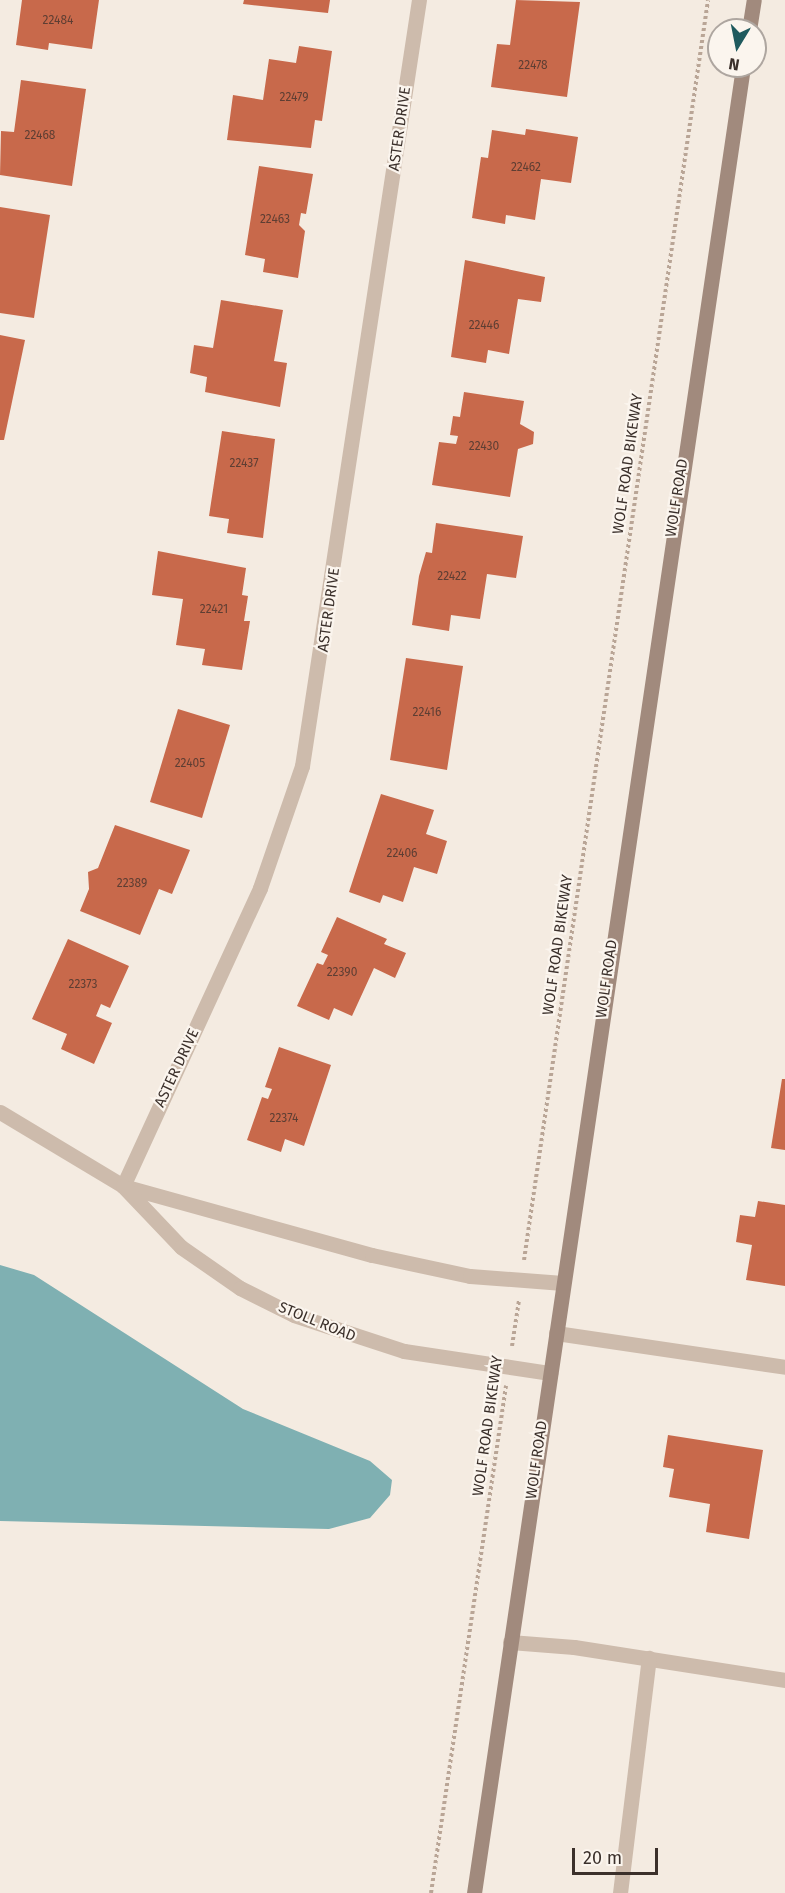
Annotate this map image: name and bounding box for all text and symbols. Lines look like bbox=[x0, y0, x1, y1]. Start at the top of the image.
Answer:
house number: 22484 bbox=[43, 14, 73, 28]
north arrow bbox=[707, 18, 767, 78]
text: N bbox=[727, 54, 741, 75]
house number: 22478 bbox=[518, 59, 548, 73]
street label: ASTER DRIVE bbox=[385, 86, 415, 172]
house number: 22479 bbox=[279, 91, 309, 105]
house number: 22468 bbox=[25, 129, 55, 143]
house number: 22462 bbox=[511, 161, 541, 175]
house number: 22463 bbox=[260, 213, 290, 227]
house number: 22446 bbox=[469, 319, 499, 333]
street label: WOLF ROAD BIKEWAY bbox=[609, 392, 647, 536]
house number: 22430 bbox=[469, 440, 499, 454]
house number: 22437 bbox=[230, 457, 258, 471]
street label: WOLF ROAD bbox=[662, 458, 692, 538]
street label: ASTER DRIVE bbox=[314, 567, 344, 653]
house number: 22422 bbox=[437, 570, 467, 584]
house number: 22421 bbox=[200, 603, 228, 617]
house number: 22416 bbox=[413, 706, 441, 720]
house number: 22405 bbox=[175, 757, 205, 771]
house number: 22406 bbox=[386, 847, 418, 861]
street label: WOLF ROAD BIKEWAY bbox=[539, 873, 577, 1017]
house number: 22389 bbox=[117, 877, 147, 891]
street label: WOLF ROAD bbox=[593, 939, 621, 1019]
house number: 22390 bbox=[327, 966, 357, 980]
house number: 22373 bbox=[69, 978, 97, 992]
street label: ASTER DRIVE bbox=[151, 1026, 203, 1110]
house number: 22374 bbox=[270, 1112, 298, 1126]
street label: STOLL ROAD bbox=[276, 1298, 358, 1346]
street label: WOLF ROAD BIKEWAY bbox=[469, 1354, 507, 1498]
street label: WOLF ROAD bbox=[523, 1420, 551, 1500]
scale bar bbox=[575, 1836, 660, 1874]
text: 20 m bbox=[583, 1847, 622, 1869]

